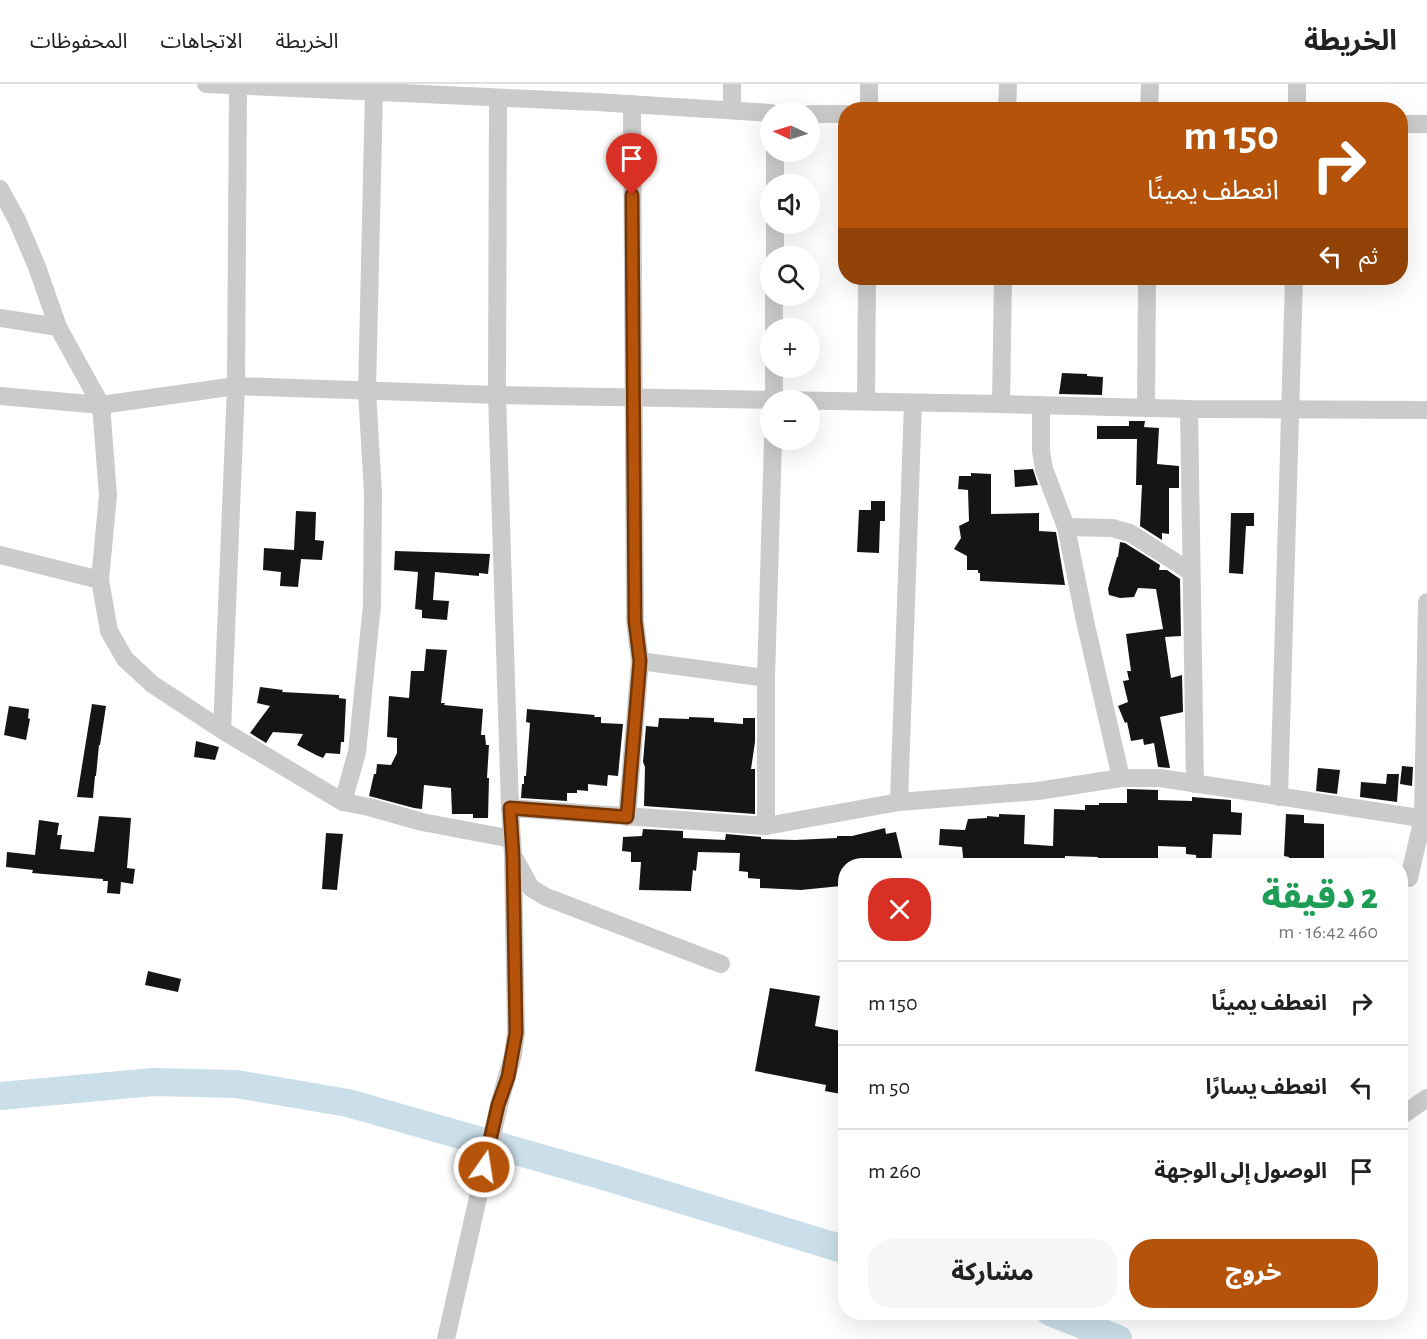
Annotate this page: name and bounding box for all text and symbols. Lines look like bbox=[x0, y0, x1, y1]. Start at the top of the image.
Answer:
text: الخريطة bbox=[1304, 28, 1397, 56]
text: المحفوظات bbox=[30, 31, 127, 52]
text: الاتجاهات bbox=[160, 31, 242, 52]
text: الخريطة bbox=[275, 31, 338, 52]
north arrow bbox=[760, 102, 820, 162]
map controls bbox=[760, 102, 820, 450]
text: 150 m bbox=[1184, 115, 1279, 157]
icon: right bbox=[1300, 126, 1378, 204]
pin bbox=[606, 133, 657, 195]
icon: arrive bbox=[615, 142, 648, 175]
button: sound bbox=[760, 174, 820, 234]
text: انعطف يمينًا bbox=[1147, 177, 1279, 204]
icon: left bbox=[1314, 240, 1347, 273]
button: search bbox=[760, 246, 820, 306]
text: ثم bbox=[1359, 246, 1378, 268]
button: + bbox=[760, 318, 820, 378]
button: − bbox=[760, 390, 820, 450]
button: close bbox=[868, 878, 931, 941]
text: 2 دقيقة bbox=[1262, 879, 1378, 915]
text: 460 m · 16:42 bbox=[1278, 922, 1378, 942]
icon: right bbox=[1345, 987, 1378, 1020]
text: 150 m bbox=[868, 992, 918, 1014]
text: انعطف يمينًا bbox=[1211, 992, 1327, 1014]
icon: left bbox=[1345, 1071, 1378, 1104]
text: 50 m bbox=[868, 1076, 910, 1098]
text: انعطف يسارًا bbox=[1205, 1076, 1327, 1098]
position arrow bbox=[452, 1135, 516, 1199]
icon: arrive bbox=[1345, 1155, 1378, 1188]
text: 260 m bbox=[868, 1160, 921, 1182]
text: الوصول إلى الوجهة bbox=[1154, 1160, 1327, 1182]
button: مشاركة bbox=[868, 1239, 1117, 1308]
button: خروج bbox=[1129, 1239, 1378, 1308]

